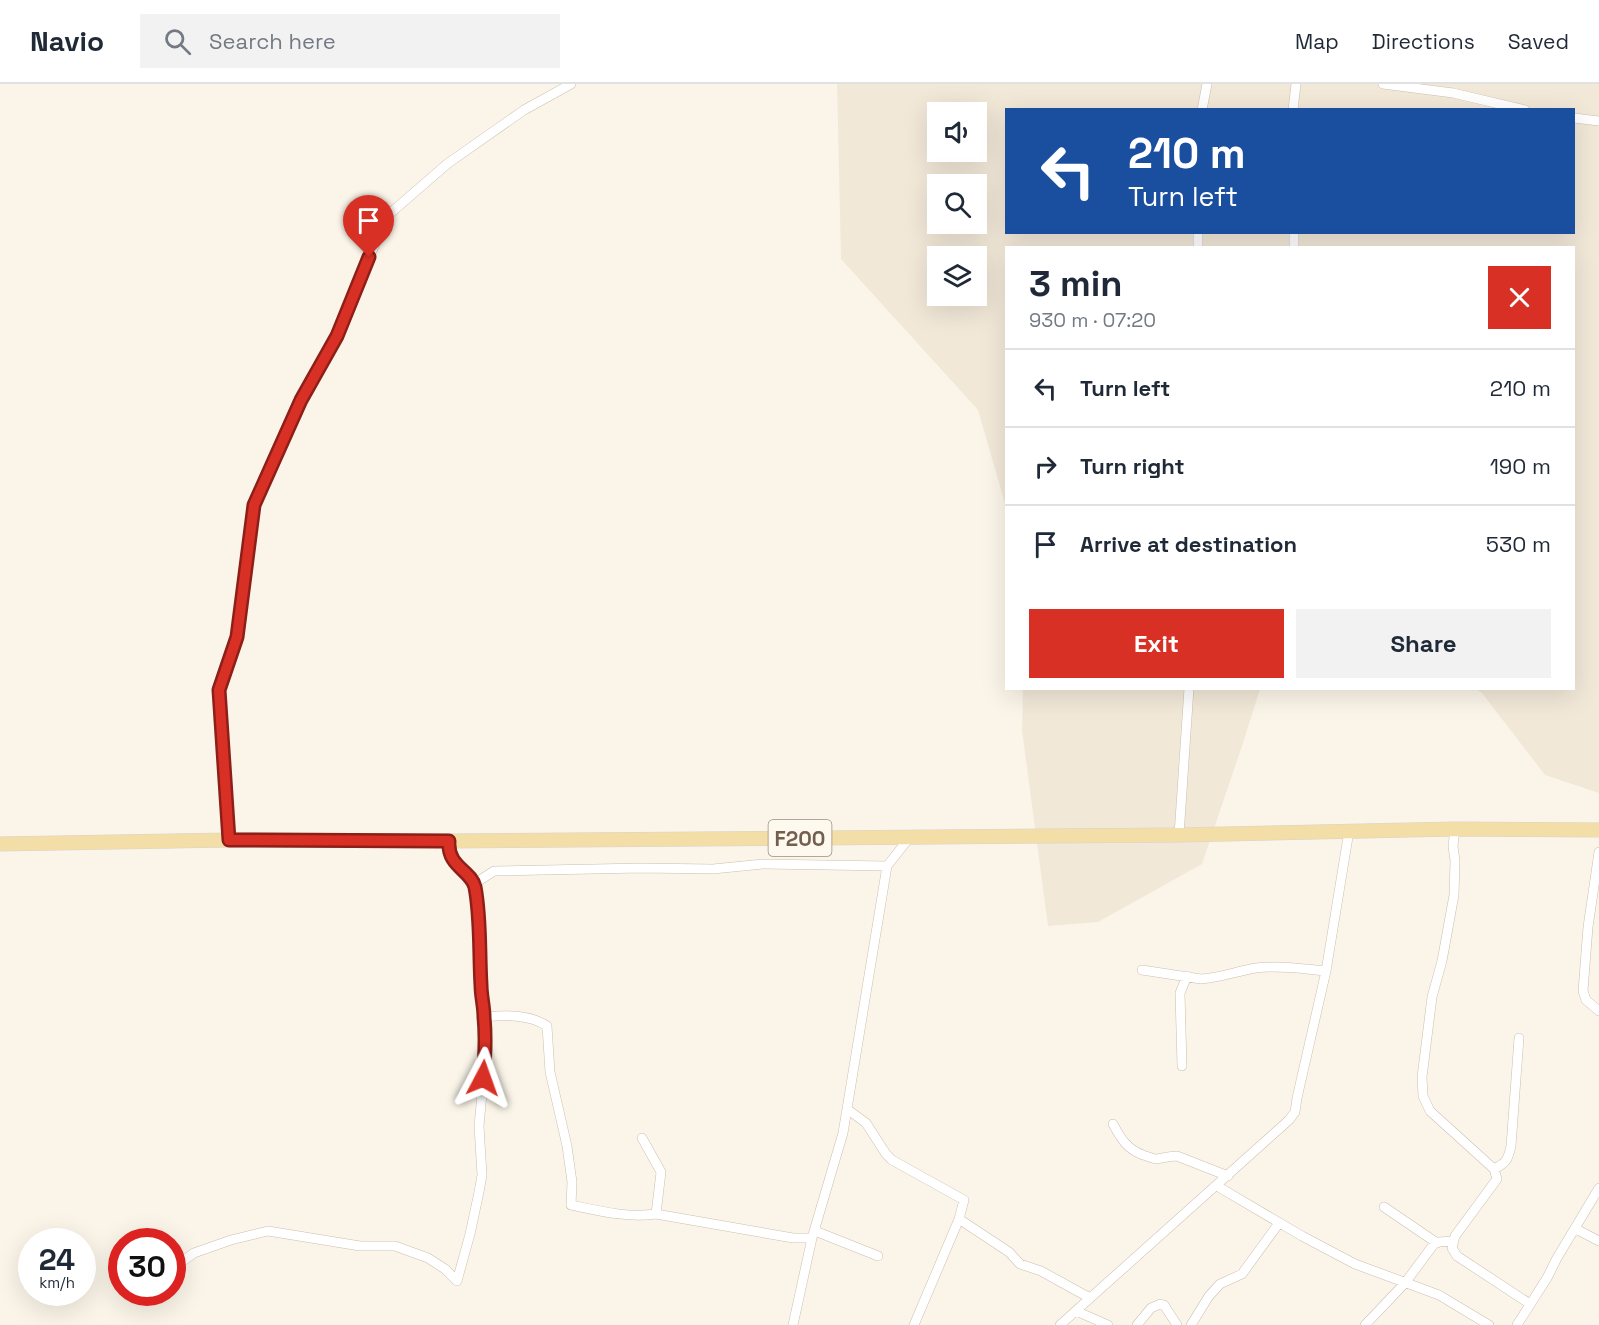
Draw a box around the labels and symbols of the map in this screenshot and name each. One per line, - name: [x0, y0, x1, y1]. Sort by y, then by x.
- pin: [343, 195, 394, 257]
- road number: F200: [768, 820, 832, 856]
- position arrow: [451, 1046, 515, 1110]
- speed limit sign: 30: [108, 1228, 186, 1306]

